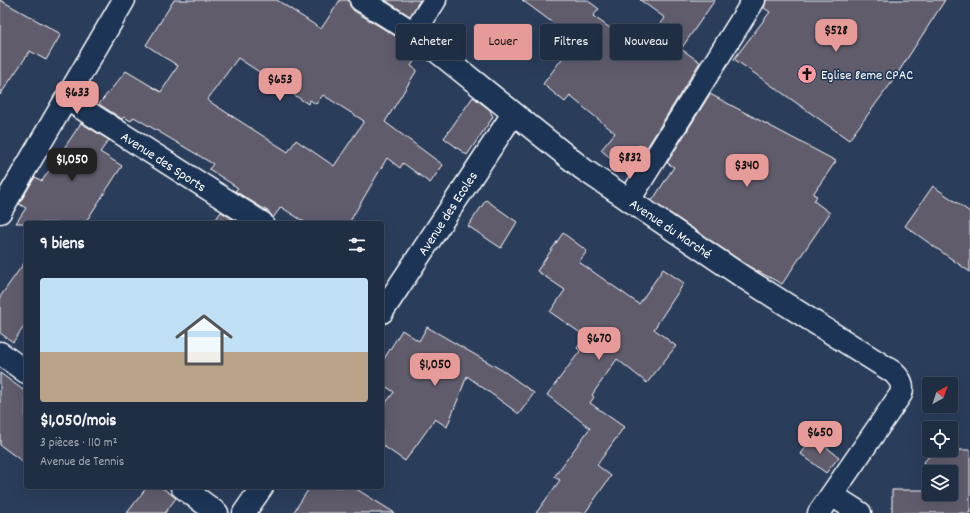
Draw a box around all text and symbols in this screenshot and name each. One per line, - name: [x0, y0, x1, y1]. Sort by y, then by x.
- pin: $528: [812, 19, 860, 53]
- text: $528: [824, 22, 848, 41]
- chip: Acheter: [396, 24, 466, 60]
- chip: Louer: [474, 24, 532, 60]
- chip: Filtres: [540, 24, 602, 60]
- chip: Nouveau: [610, 24, 682, 60]
- church icon: Eglise 8eme CPAC: [796, 63, 818, 85]
- place label: Eglise 8eme CPAC: [821, 66, 913, 86]
- pin: $653: [256, 68, 304, 102]
- text: $653: [268, 71, 292, 90]
- pin: $633: [53, 81, 101, 115]
- text: $633: [65, 84, 89, 103]
- street label: Avenue des Sports: [116, 127, 210, 198]
- pin: $832: [606, 146, 654, 180]
- pin: $1,050: [39, 148, 105, 182]
- text: $832: [618, 149, 642, 168]
- text: $1,050: [56, 151, 88, 170]
- pin: $340: [723, 154, 771, 188]
- text: $340: [735, 157, 759, 176]
- street label: Avenue des Ecoles: [414, 168, 484, 260]
- street label: Avenue du Marché: [625, 195, 715, 265]
- text: 9 biens: [40, 233, 85, 257]
- icon: filters: [346, 234, 368, 256]
- icon: home: [168, 304, 240, 376]
- pin: $670: [575, 327, 623, 361]
- text: $670: [586, 330, 612, 349]
- pin: $1,050: [402, 353, 468, 387]
- text: $1,050: [419, 356, 451, 375]
- north arrow: [922, 377, 958, 413]
- map controls: [922, 377, 958, 501]
- text: $1,050/mois: [40, 410, 116, 434]
- pin: $650: [796, 421, 844, 455]
- button: locate: [922, 421, 958, 457]
- text: $650: [807, 424, 833, 443]
- text: 3 pièces · 110 m²: [40, 434, 118, 453]
- text: Avenue de Tennis: [40, 453, 124, 472]
- button: layers: [922, 465, 958, 501]

